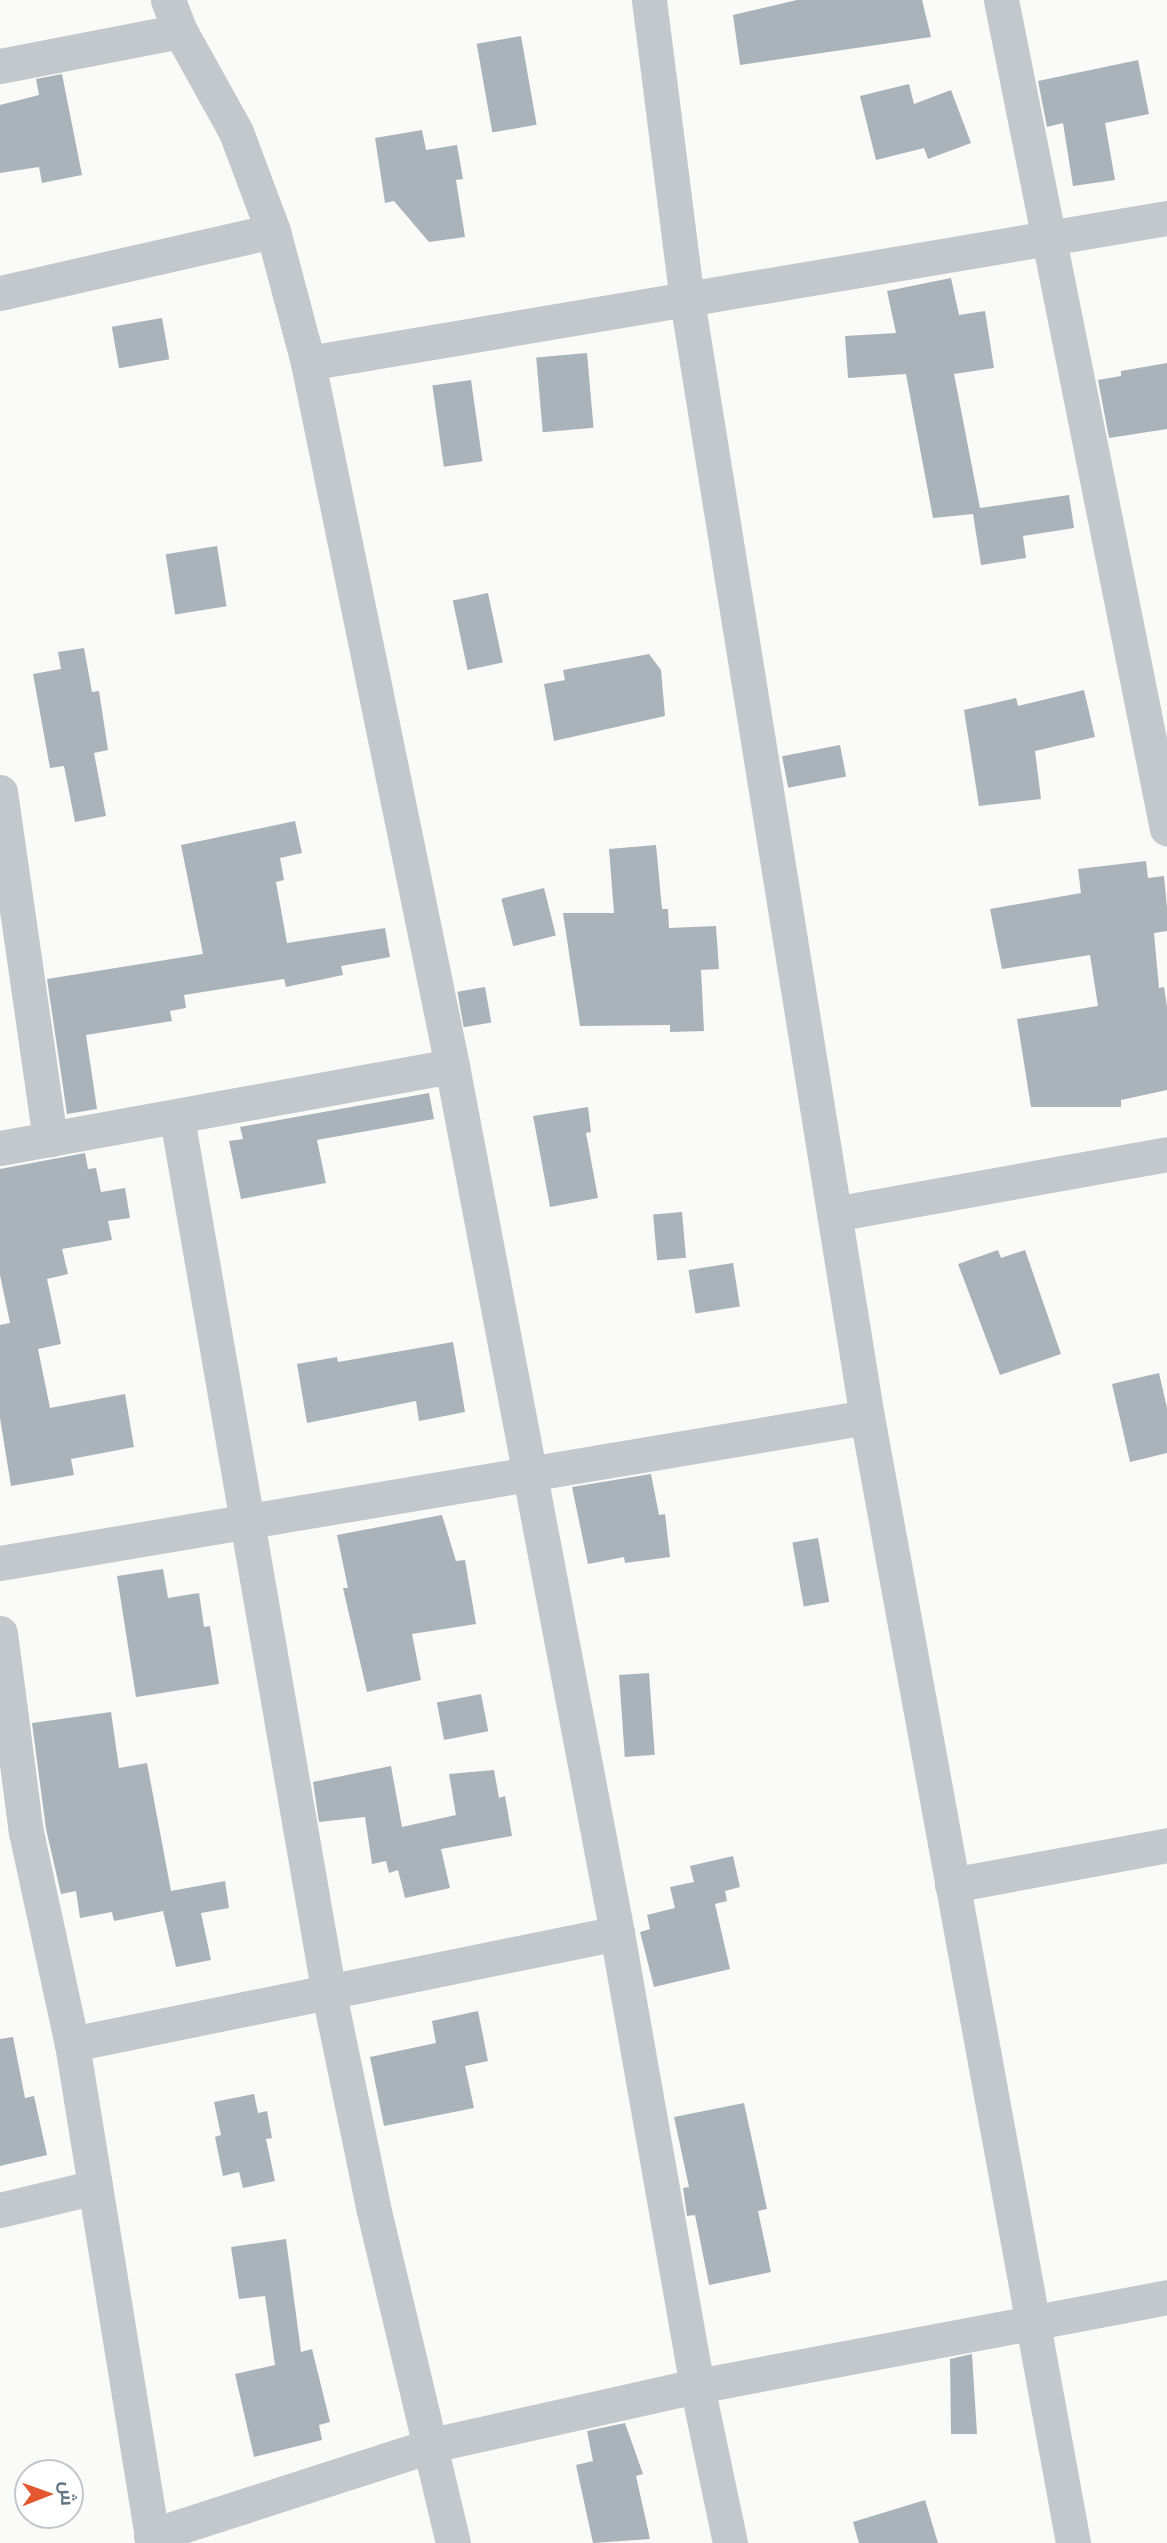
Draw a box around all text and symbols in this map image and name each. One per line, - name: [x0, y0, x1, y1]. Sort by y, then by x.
- north arrow: [14, 2459, 84, 2529]
- text: ش: [57, 2481, 79, 2506]

